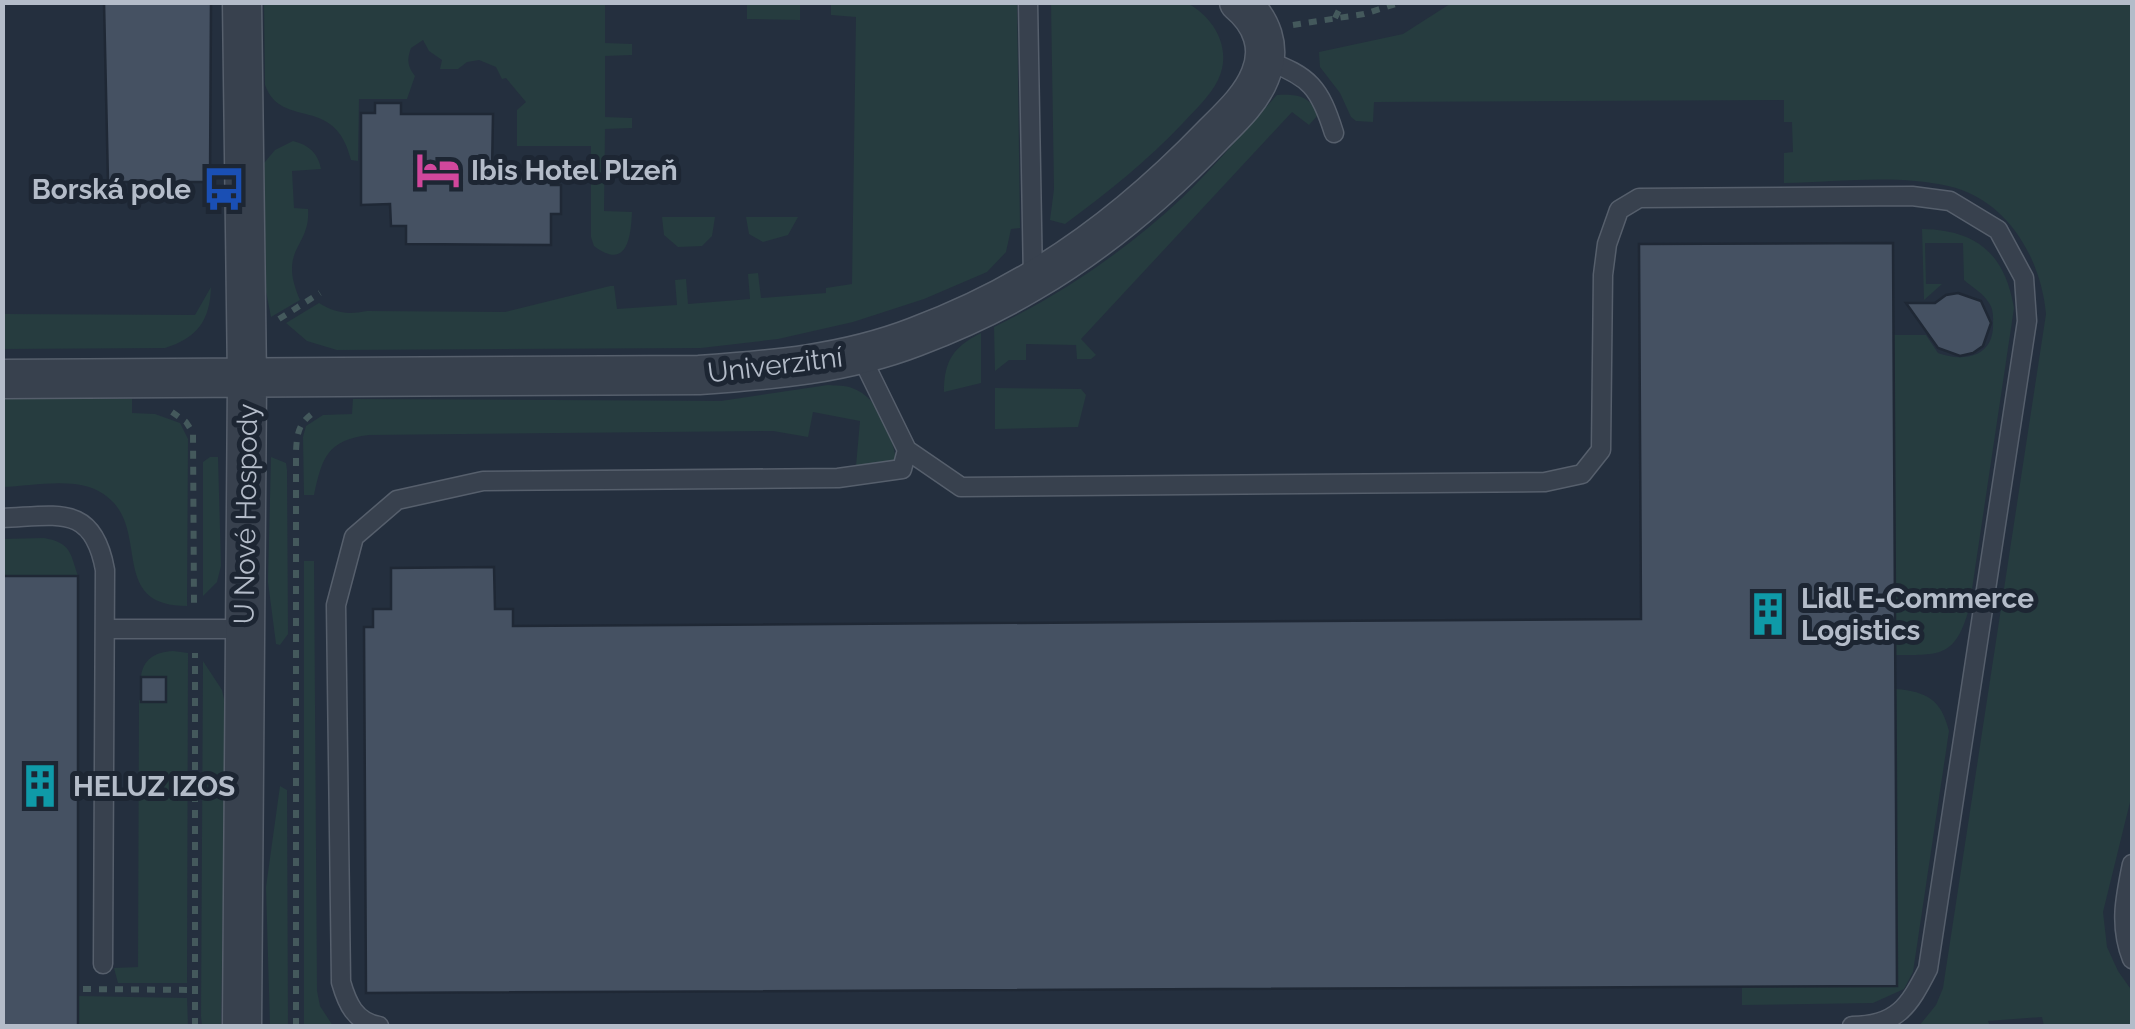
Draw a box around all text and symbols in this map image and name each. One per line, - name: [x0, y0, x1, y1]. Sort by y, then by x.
- hotel icon: Ibis Hotel Plzeň: [414, 146, 462, 194]
- place label: Ibis Hotel Plzeň: [471, 154, 678, 187]
- bus stop icon: Borská pole: [200, 165, 248, 213]
- place label: Borská pole: [32, 173, 191, 206]
- street label: Univerzitní: [706, 340, 845, 390]
- street label: U Nové Hospody: [228, 403, 264, 625]
- place label: Lidl E-Commerce Logistics: [1801, 582, 2034, 647]
- building icon: Lidl E-Commerce Logistics: [1744, 590, 1792, 638]
- building icon: HELUZ IZOS: [16, 762, 64, 810]
- place label: HELUZ IZOS: [73, 770, 235, 803]

